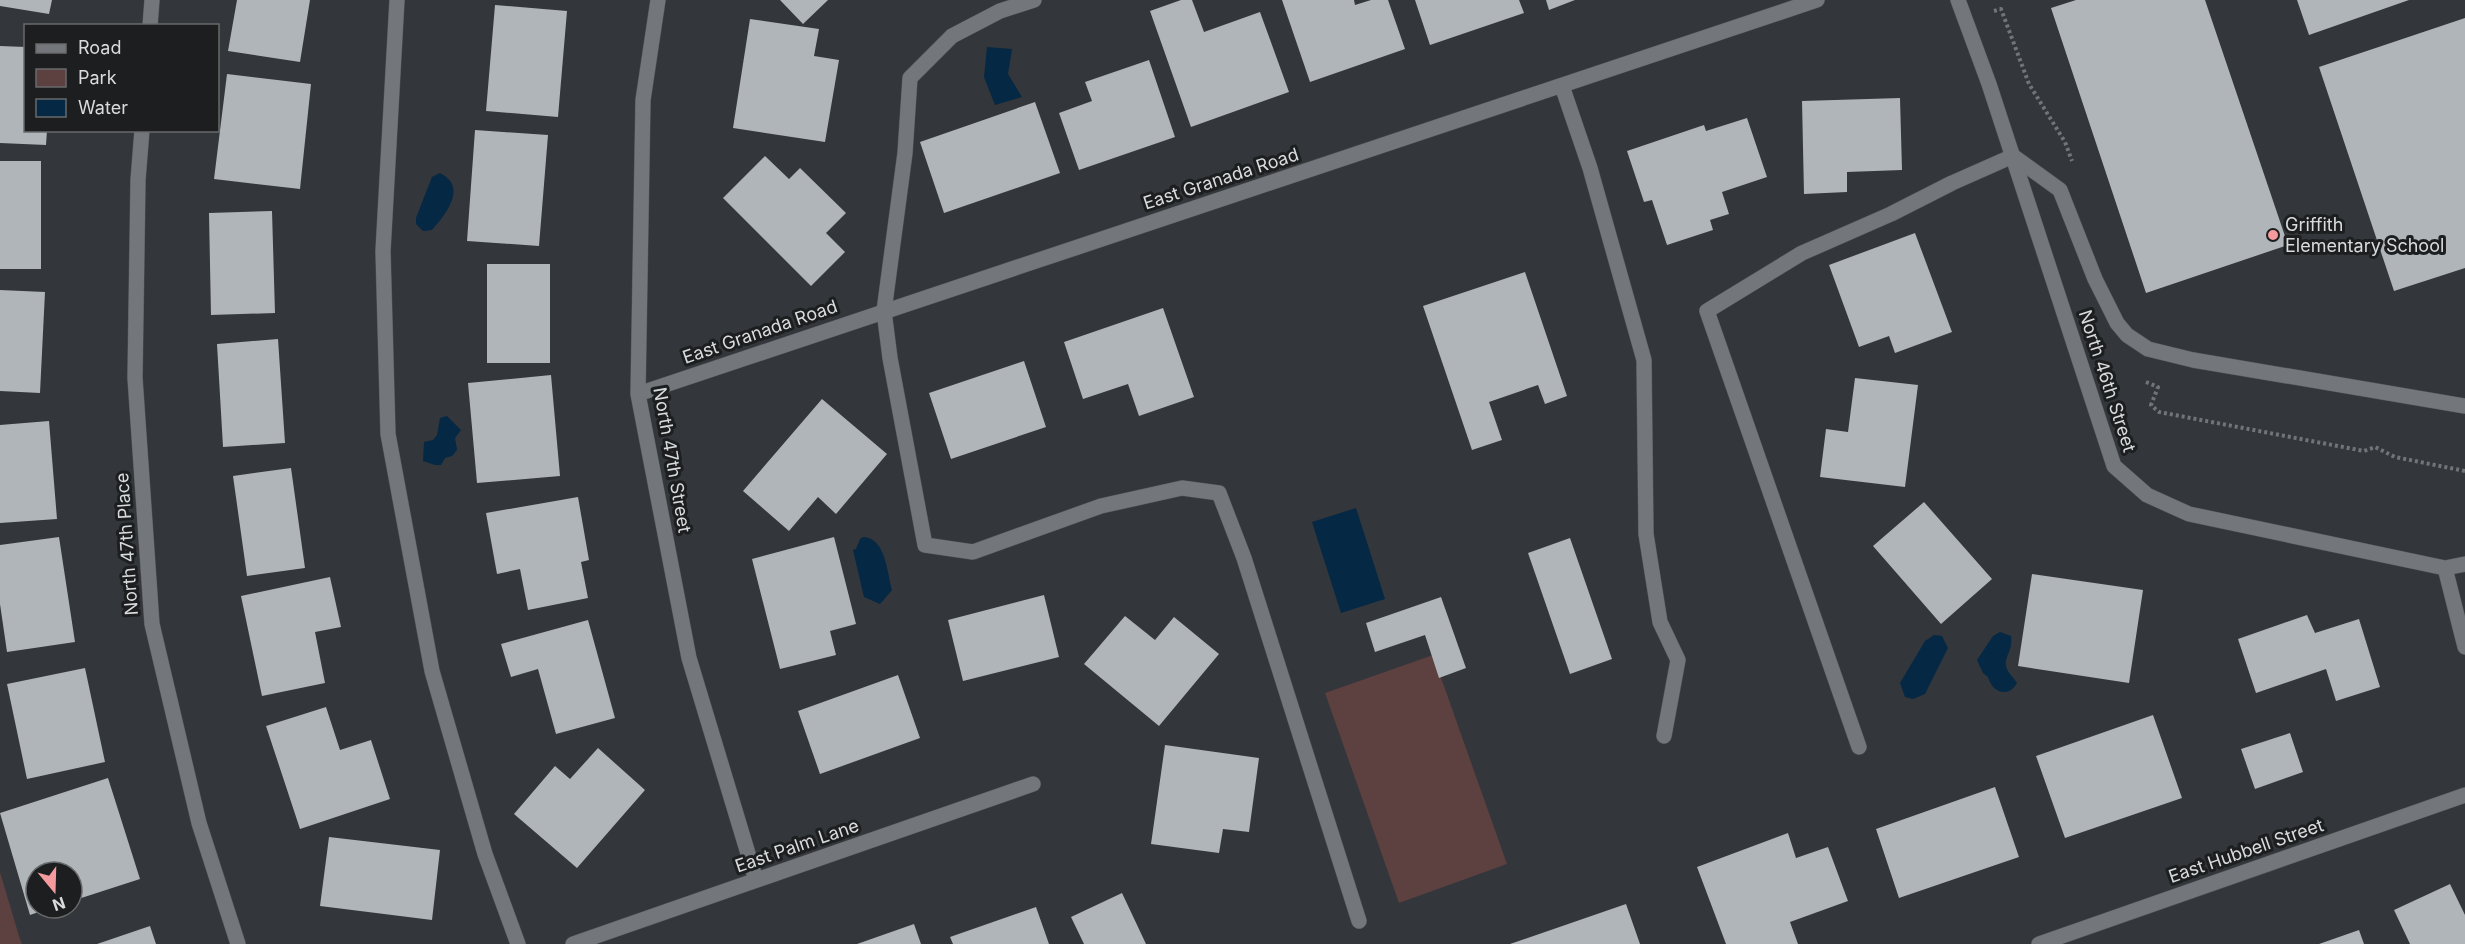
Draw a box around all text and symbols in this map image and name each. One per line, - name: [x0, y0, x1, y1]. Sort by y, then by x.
- legend: [24, 24, 219, 132]
- text: Road: [78, 37, 121, 58]
- text: Park: [78, 67, 117, 88]
- text: Water: [78, 97, 128, 118]
- street label: East Granada Road: [1141, 144, 1301, 214]
- place label: Griffith Elementary School: [2285, 214, 2444, 256]
- marker: Griffith Elementary School: [2266, 228, 2280, 242]
- street label: East Granada Road: [680, 295, 840, 368]
- street label: North 46th Street: [2075, 307, 2140, 455]
- street label: North 47th Street: [649, 386, 696, 534]
- street label: North 47th Place: [111, 472, 142, 616]
- street label: East Hubbell Street: [2166, 814, 2326, 887]
- street label: East Palm Lane: [732, 815, 862, 877]
- north arrow: [24, 860, 84, 920]
- text: N: [50, 893, 68, 916]

